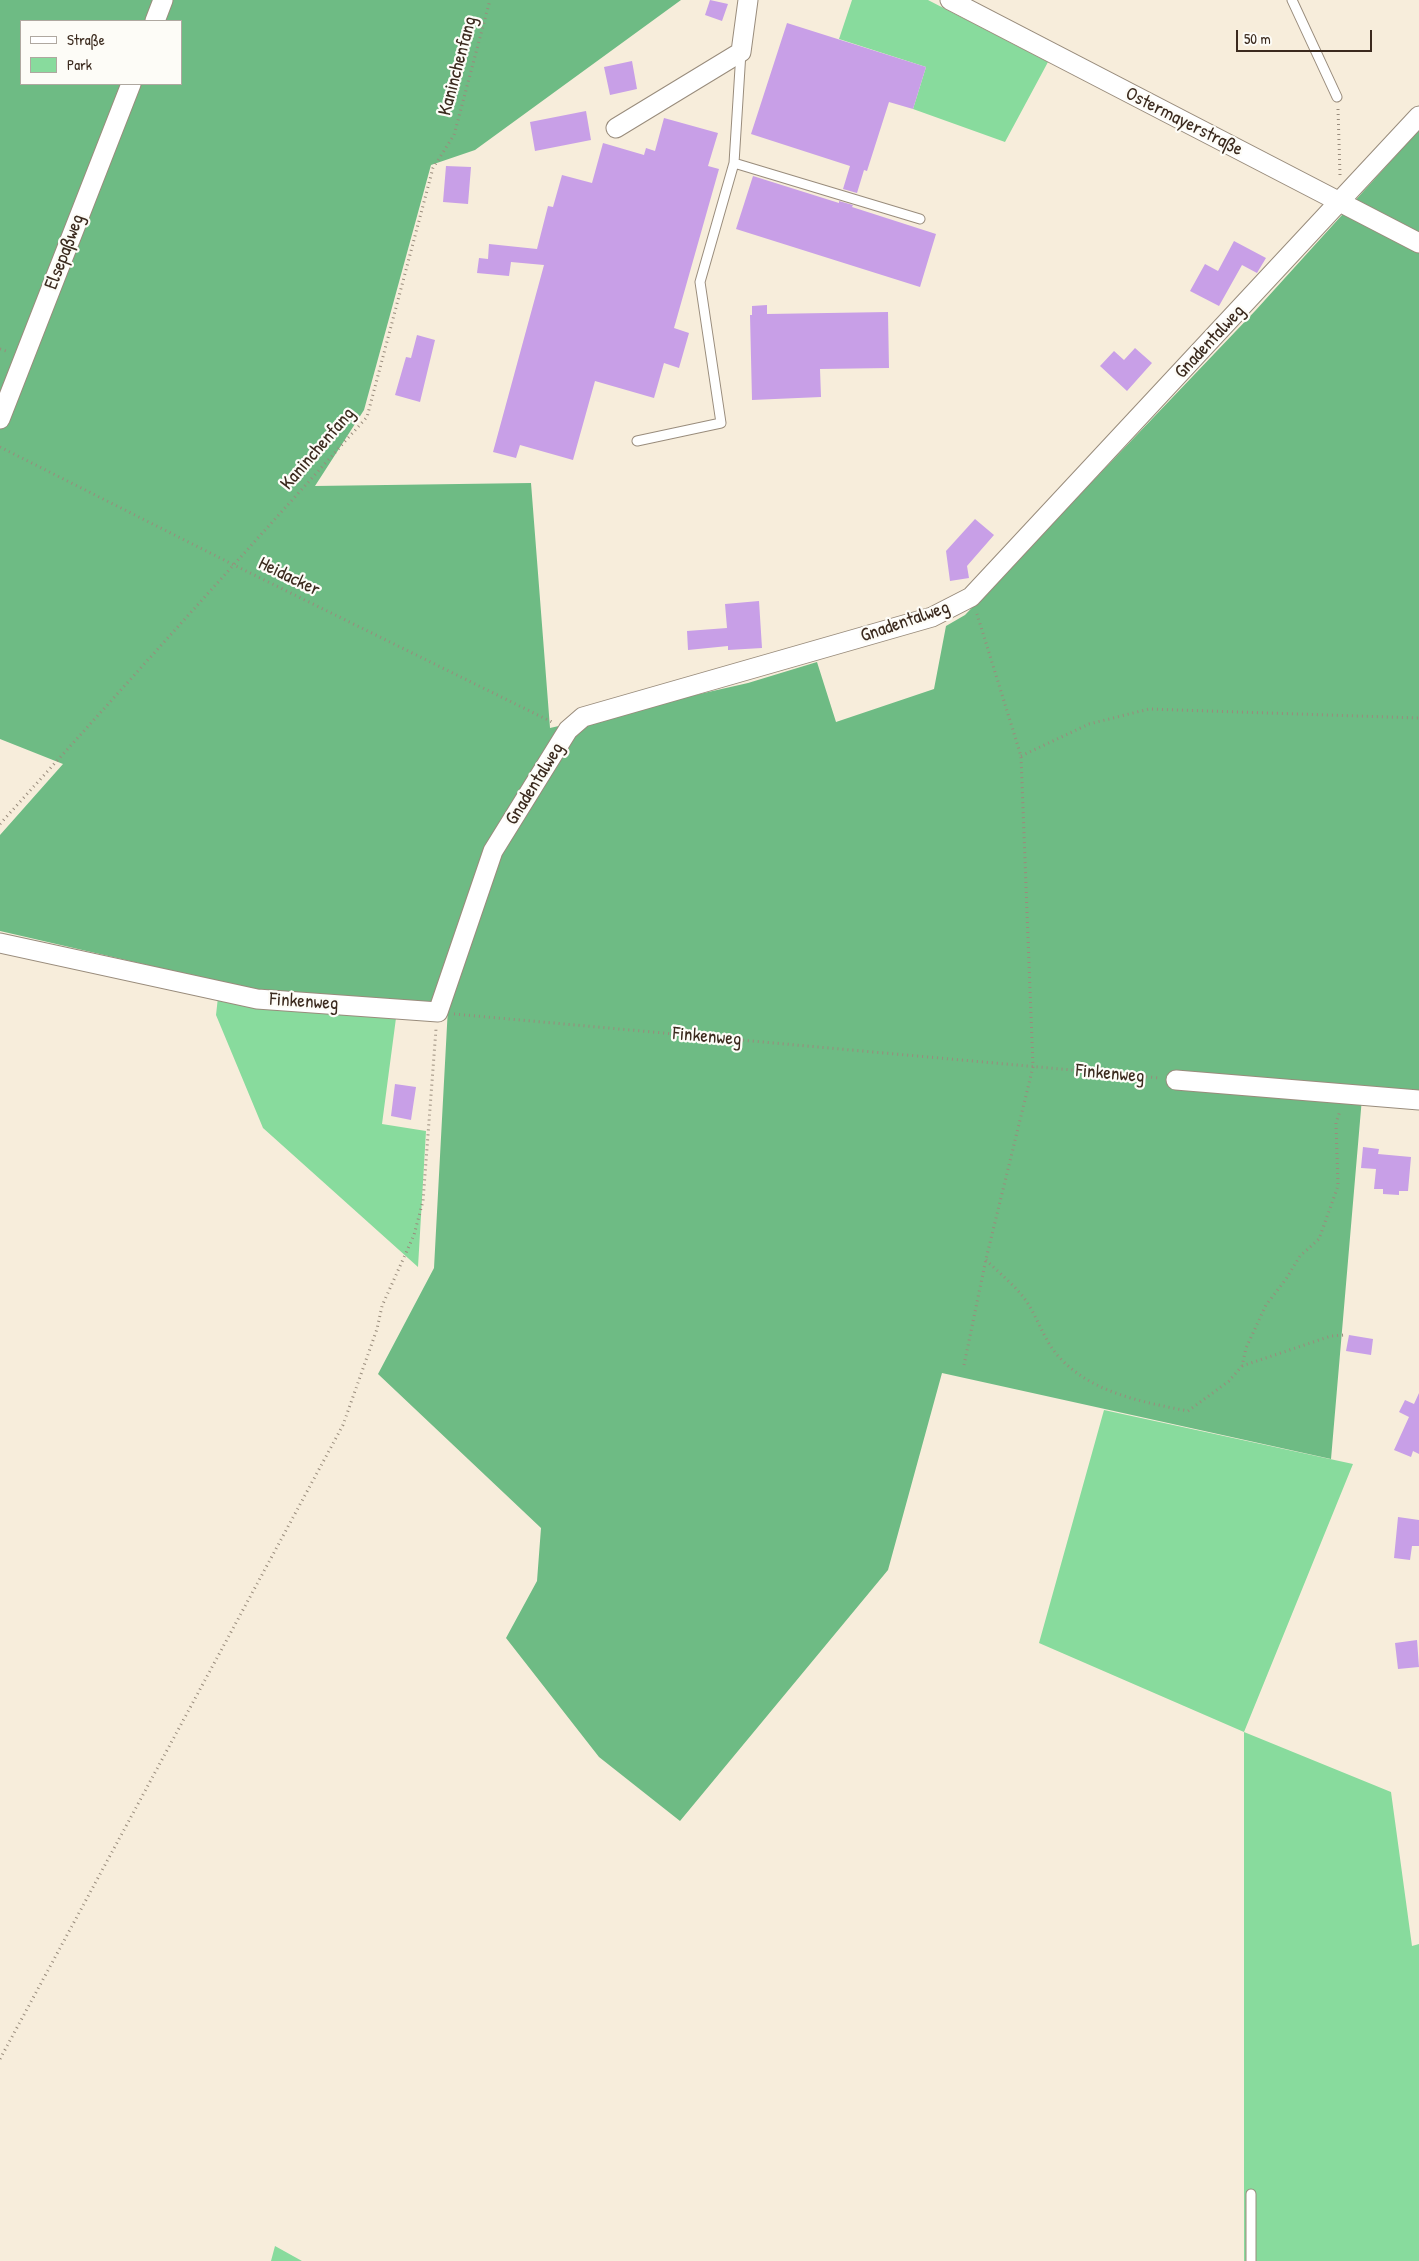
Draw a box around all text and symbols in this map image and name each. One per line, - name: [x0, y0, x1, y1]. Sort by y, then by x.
- street label: Kaninchenfang: [434, 14, 482, 118]
- legend: [20, 20, 182, 85]
- scale bar: [1239, 20, 1375, 52]
- text: 50 m: [1244, 28, 1271, 49]
- text: Straße: [67, 29, 105, 50]
- text: Park: [67, 54, 92, 75]
- street label: Ostermayerstraße: [1121, 83, 1247, 161]
- street label: Elsepaßweg: [40, 211, 90, 293]
- street label: Gnadentalweg: [1170, 300, 1250, 384]
- street label: Kaninchenfang: [276, 403, 360, 495]
- street label: Heidacker: [254, 552, 324, 602]
- street label: Gnadentalweg: [858, 596, 952, 648]
- street label: Gnadentalweg: [501, 739, 569, 829]
- street label: Finkenweg: [269, 988, 339, 1016]
- street label: Finkenweg: [672, 1023, 742, 1051]
- street label: Finkenweg: [1075, 1060, 1145, 1088]

